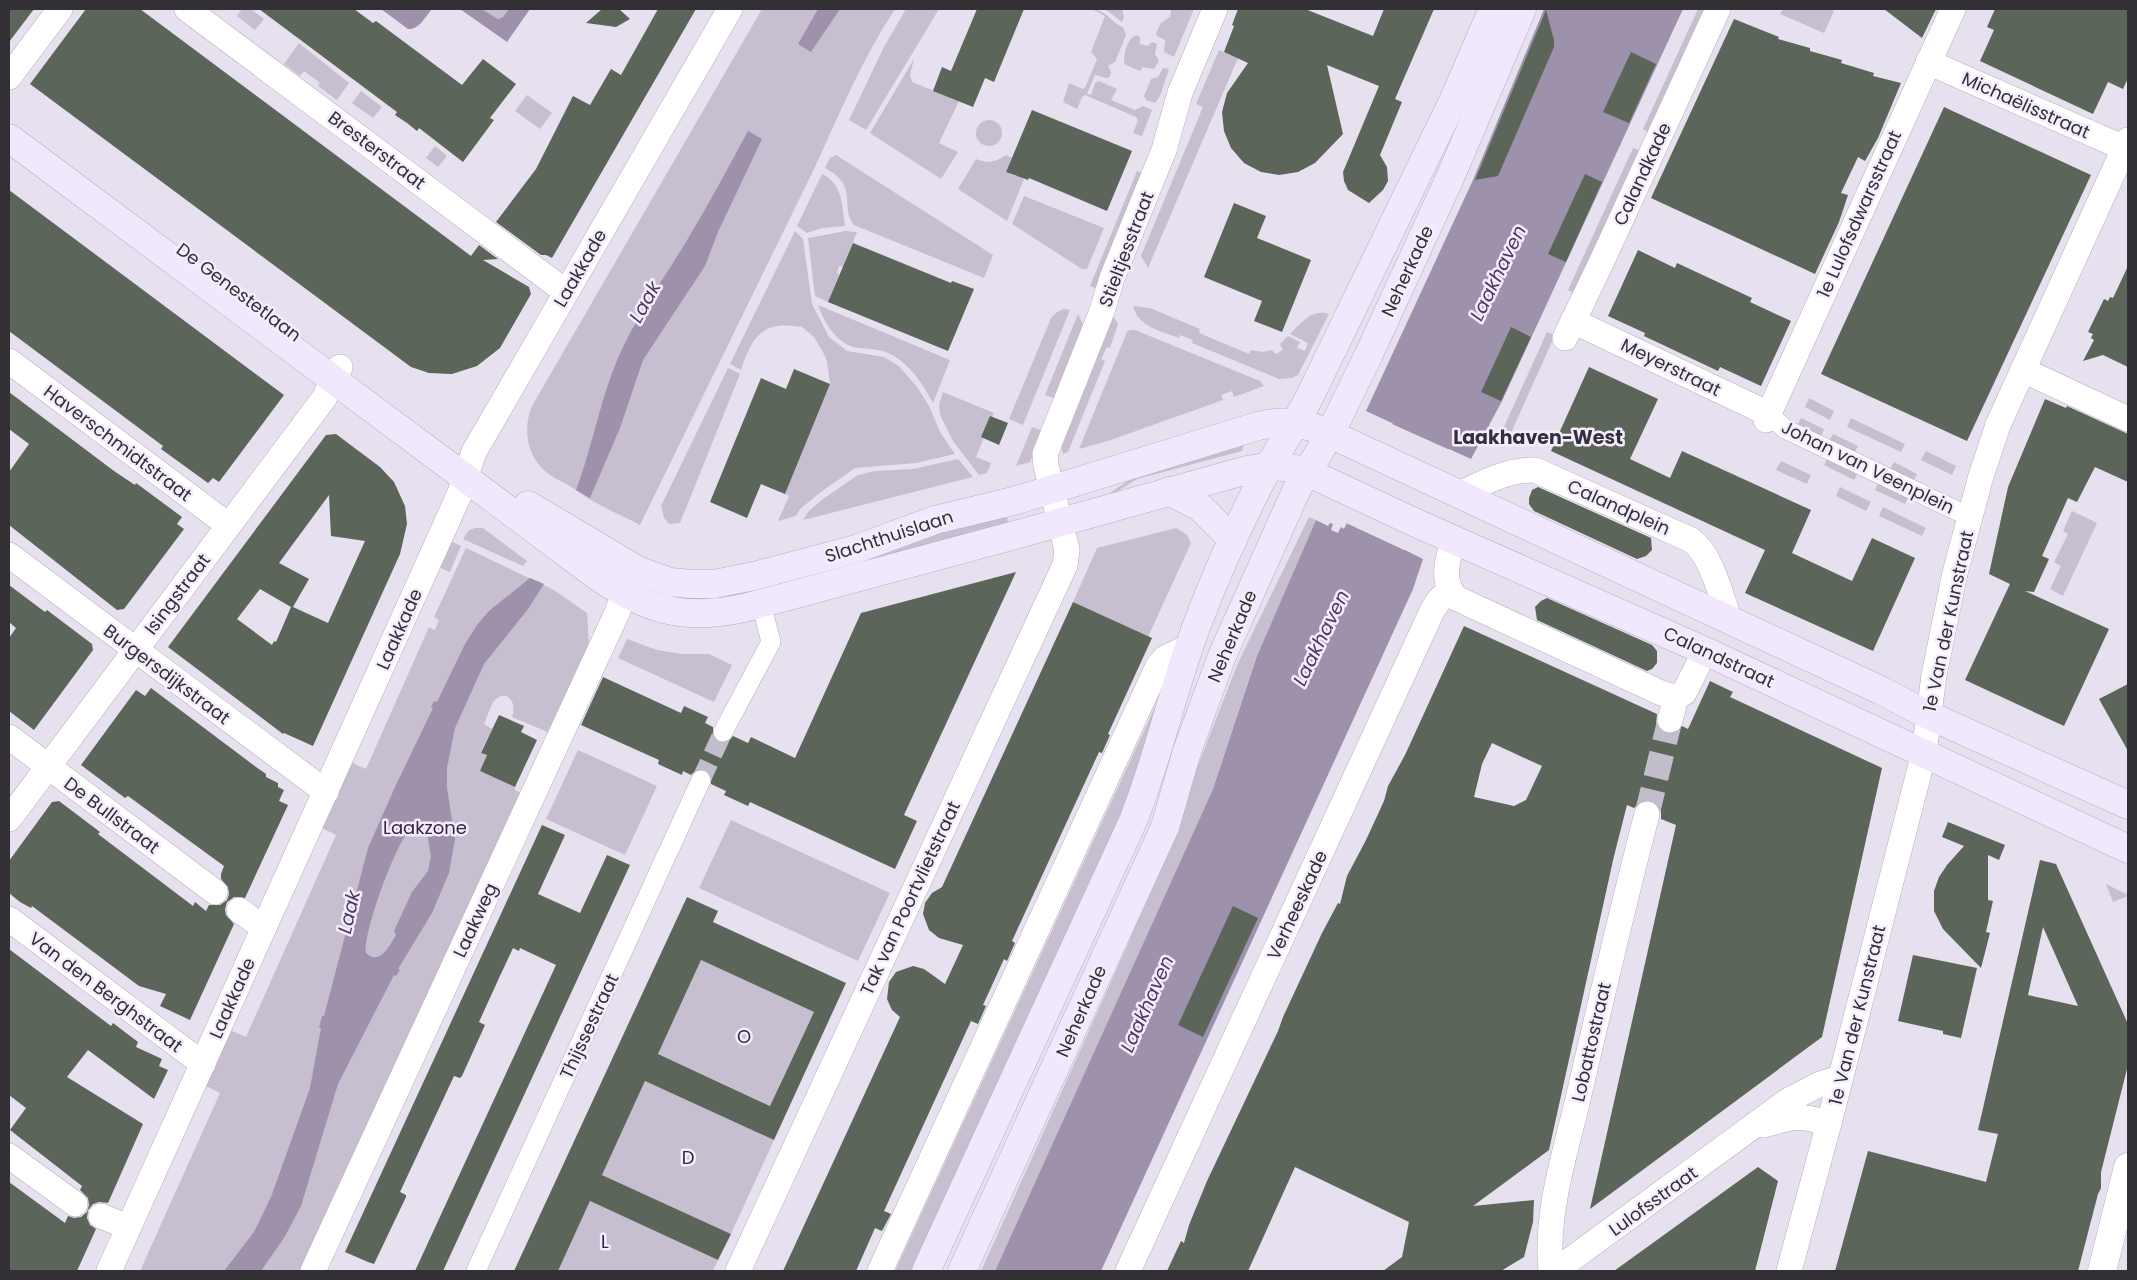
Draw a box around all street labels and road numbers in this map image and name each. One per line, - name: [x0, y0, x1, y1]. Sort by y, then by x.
- street label: Michaëlisstraat: [1958, 66, 2094, 144]
- street label: Bresterstraat: [323, 105, 431, 195]
- street label: Calandkade: [1607, 118, 1677, 230]
- street label: 1e Lulofsdwarsstraat: [1811, 126, 1907, 302]
- street label: Stieltjesstraat: [1092, 187, 1160, 311]
- street label: Neherkade: [1375, 221, 1439, 321]
- street label: Laakkade: [548, 224, 612, 312]
- street label: De Genestetlaan: [171, 237, 307, 347]
- street label: Meyerstraat: [1617, 332, 1725, 402]
- street label: Haverschmidtstraat: [39, 379, 197, 507]
- street label: Johan van Veenplein: [1777, 414, 1959, 520]
- street label: Calandplein: [1564, 473, 1674, 541]
- street label: Slachthuislaan: [822, 504, 956, 568]
- street label: 1e Van der Kunstraat: [1917, 528, 1979, 714]
- street label: Isingstraat: [138, 548, 216, 640]
- street label: Laakkade: [370, 585, 428, 673]
- street label: Neherkade: [1201, 586, 1263, 686]
- street label: Burgersdijkstraat: [99, 618, 235, 730]
- street label: Calandstraat: [1659, 620, 1779, 694]
- street label: De Bullstraat: [59, 771, 165, 859]
- street label: Tak van Poortvlietstraat: [854, 797, 966, 999]
- street label: Verheeskade: [1261, 846, 1333, 964]
- street label: Laakweg: [447, 879, 503, 961]
- street label: 1e Van der Kunstraat: [1823, 922, 1891, 1108]
- street label: Van den Berghstraat: [24, 926, 188, 1058]
- street label: Laakkade: [203, 954, 261, 1042]
- street label: Neherkade: [1050, 961, 1112, 1061]
- street label: Thijssestraat: [554, 969, 624, 1083]
- street label: Lobattostraat: [1565, 980, 1617, 1104]
- street label: Lulofsstraat: [1604, 1160, 1702, 1242]

